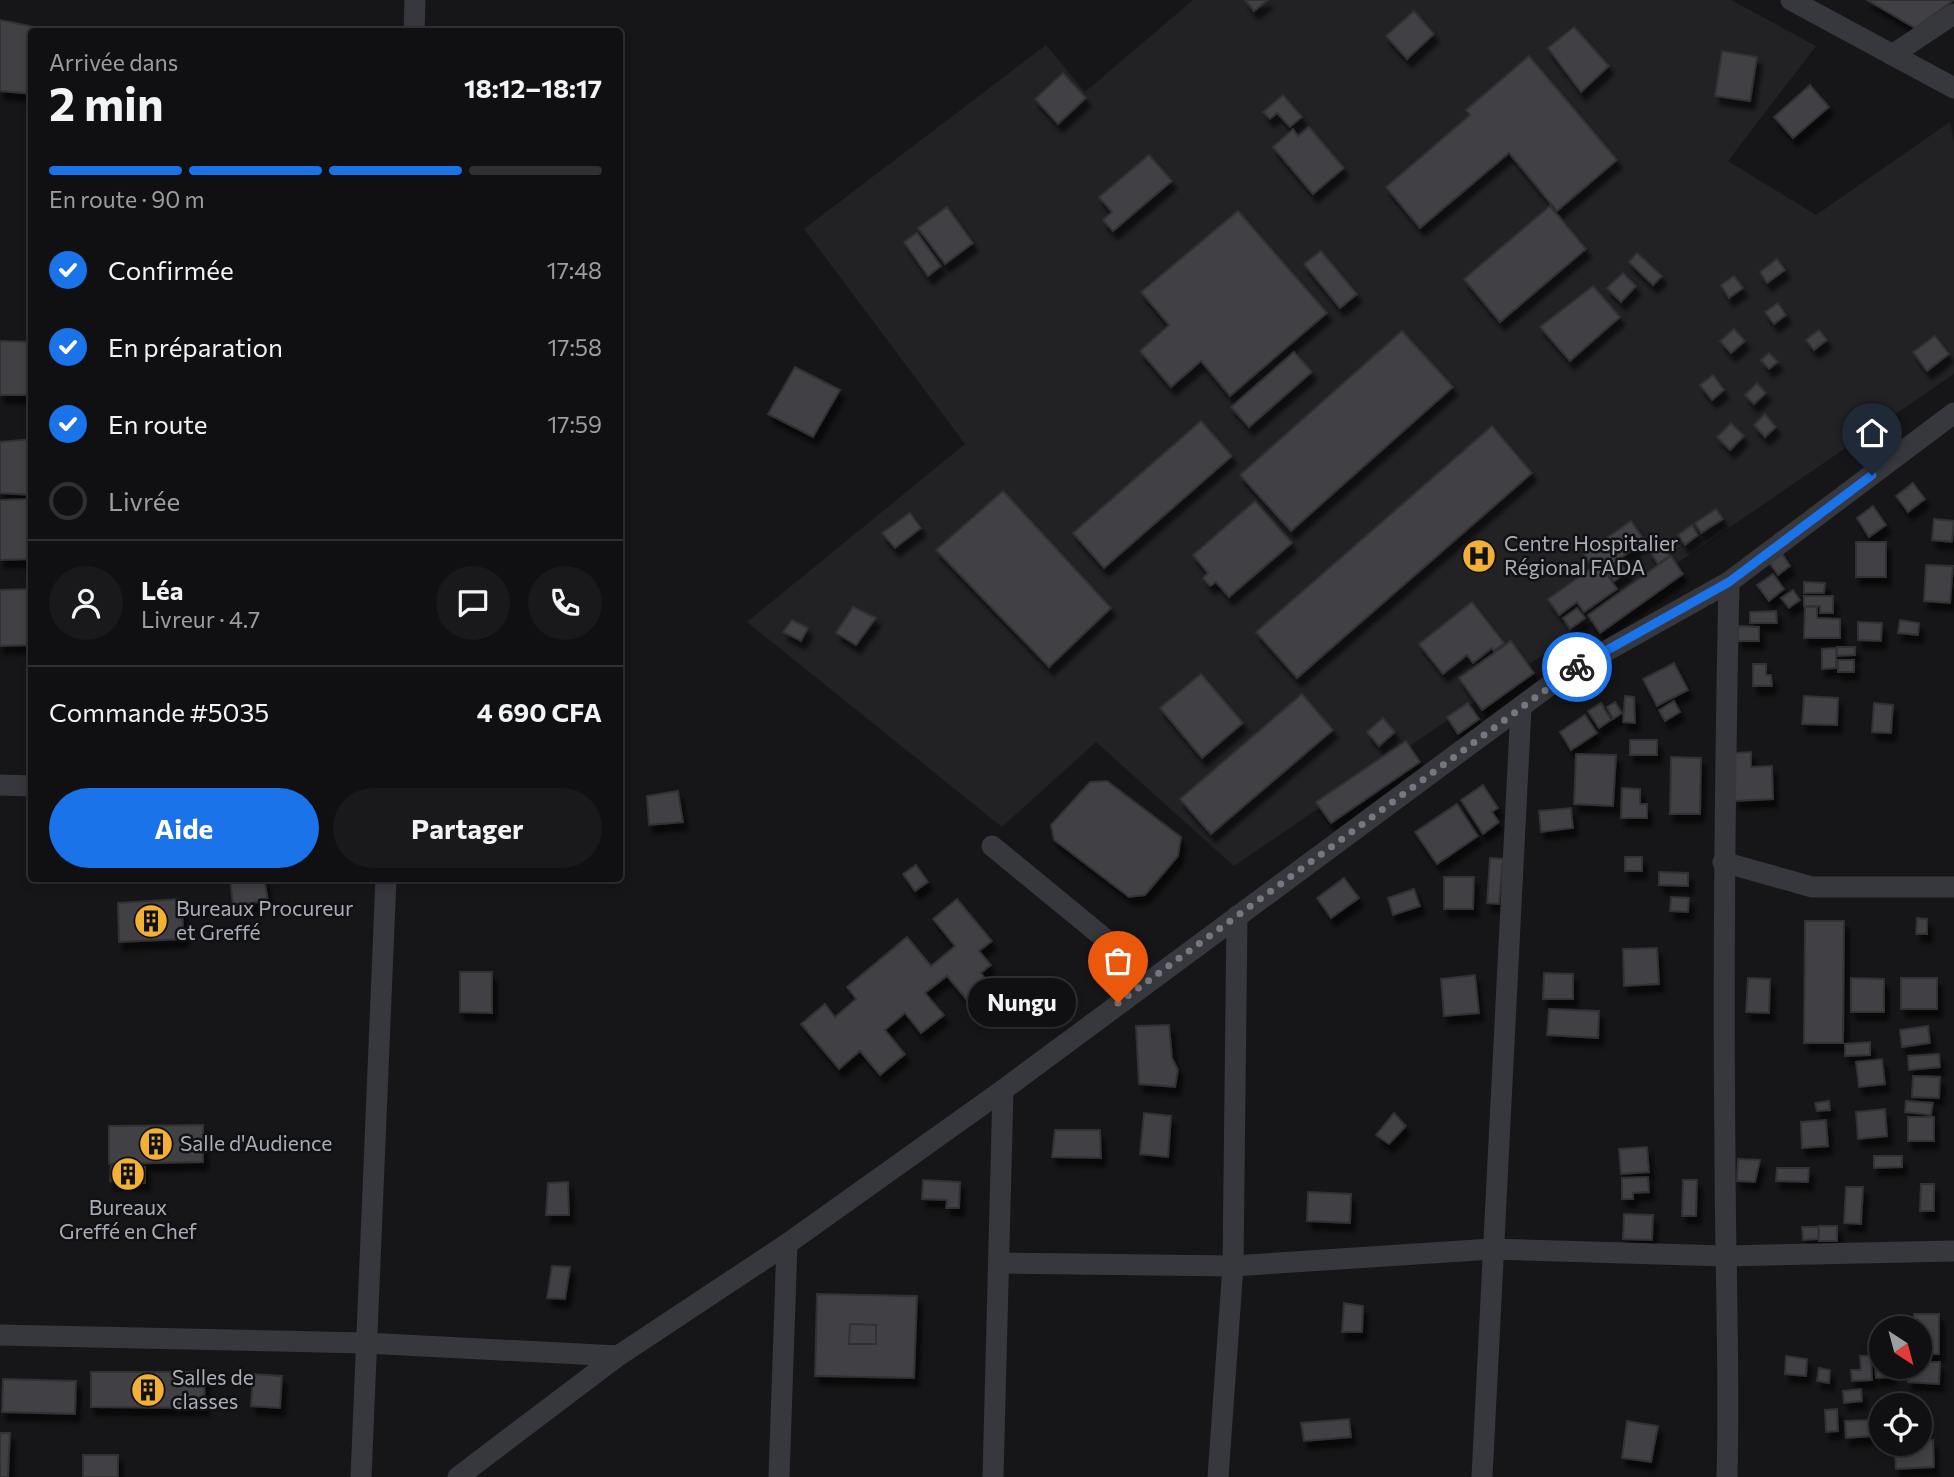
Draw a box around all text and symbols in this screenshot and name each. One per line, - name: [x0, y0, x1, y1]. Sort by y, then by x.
- text: Arrivée dans: [49, 48, 178, 76]
- text: 18:12–18:17: [464, 72, 602, 103]
- text: 2 min: [49, 74, 164, 130]
- text: En route · 90 m: [49, 185, 205, 213]
- icon: check: [49, 251, 87, 289]
- text: Confirmée: [108, 254, 234, 285]
- text: 17:48: [547, 256, 602, 284]
- icon: check: [49, 328, 87, 366]
- text: En préparation: [108, 331, 283, 362]
- text: 17:58: [547, 333, 602, 361]
- pin: [1842, 403, 1902, 475]
- icon: check: [49, 405, 87, 443]
- text: En route: [108, 408, 208, 439]
- text: 17:59: [547, 410, 602, 438]
- icon: home: [1853, 414, 1891, 452]
- text: Livrée: [108, 485, 180, 516]
- place label: Centre Hospitalier Régional FADA: [1504, 530, 1678, 579]
- hospital icon: Centre Hospitalier Régional FADA: [1460, 537, 1498, 575]
- button: person: [49, 566, 123, 640]
- button: chat: [436, 566, 510, 640]
- button: phone: [528, 566, 602, 640]
- text: Léa: [141, 574, 184, 605]
- text: Livreur · 4.7: [141, 605, 260, 633]
- courier: [1542, 632, 1612, 702]
- icon: bike: [1558, 648, 1596, 686]
- text: Commande #5035: [49, 696, 269, 727]
- text: 4 690 CFA: [477, 696, 602, 727]
- button: Aide: [49, 788, 319, 868]
- button: Partager: [333, 788, 602, 868]
- place label: Bureaux Procureur et Greffé: [176, 895, 353, 944]
- building icon: Bureaux Procureur et Greffé: [132, 902, 170, 940]
- pin: [1088, 931, 1148, 1003]
- icon: bag: [1099, 942, 1137, 980]
- callout: Nungu: [968, 978, 1076, 1028]
- text: Nungu: [987, 988, 1057, 1016]
- building icon: Salle d'Audience: [137, 1125, 175, 1163]
- place label: Salle d'Audience: [180, 1130, 332, 1155]
- building icon: Bureaux Greffé en Chef: [109, 1155, 147, 1193]
- place label: Bureaux Greffé en Chef: [59, 1194, 198, 1243]
- north arrow: [1869, 1316, 1932, 1379]
- map controls: [1869, 1316, 1932, 1456]
- place label: Salles de classes: [172, 1364, 254, 1413]
- building icon: Salles de classes: [129, 1371, 167, 1409]
- button: locate: [1869, 1393, 1932, 1456]

